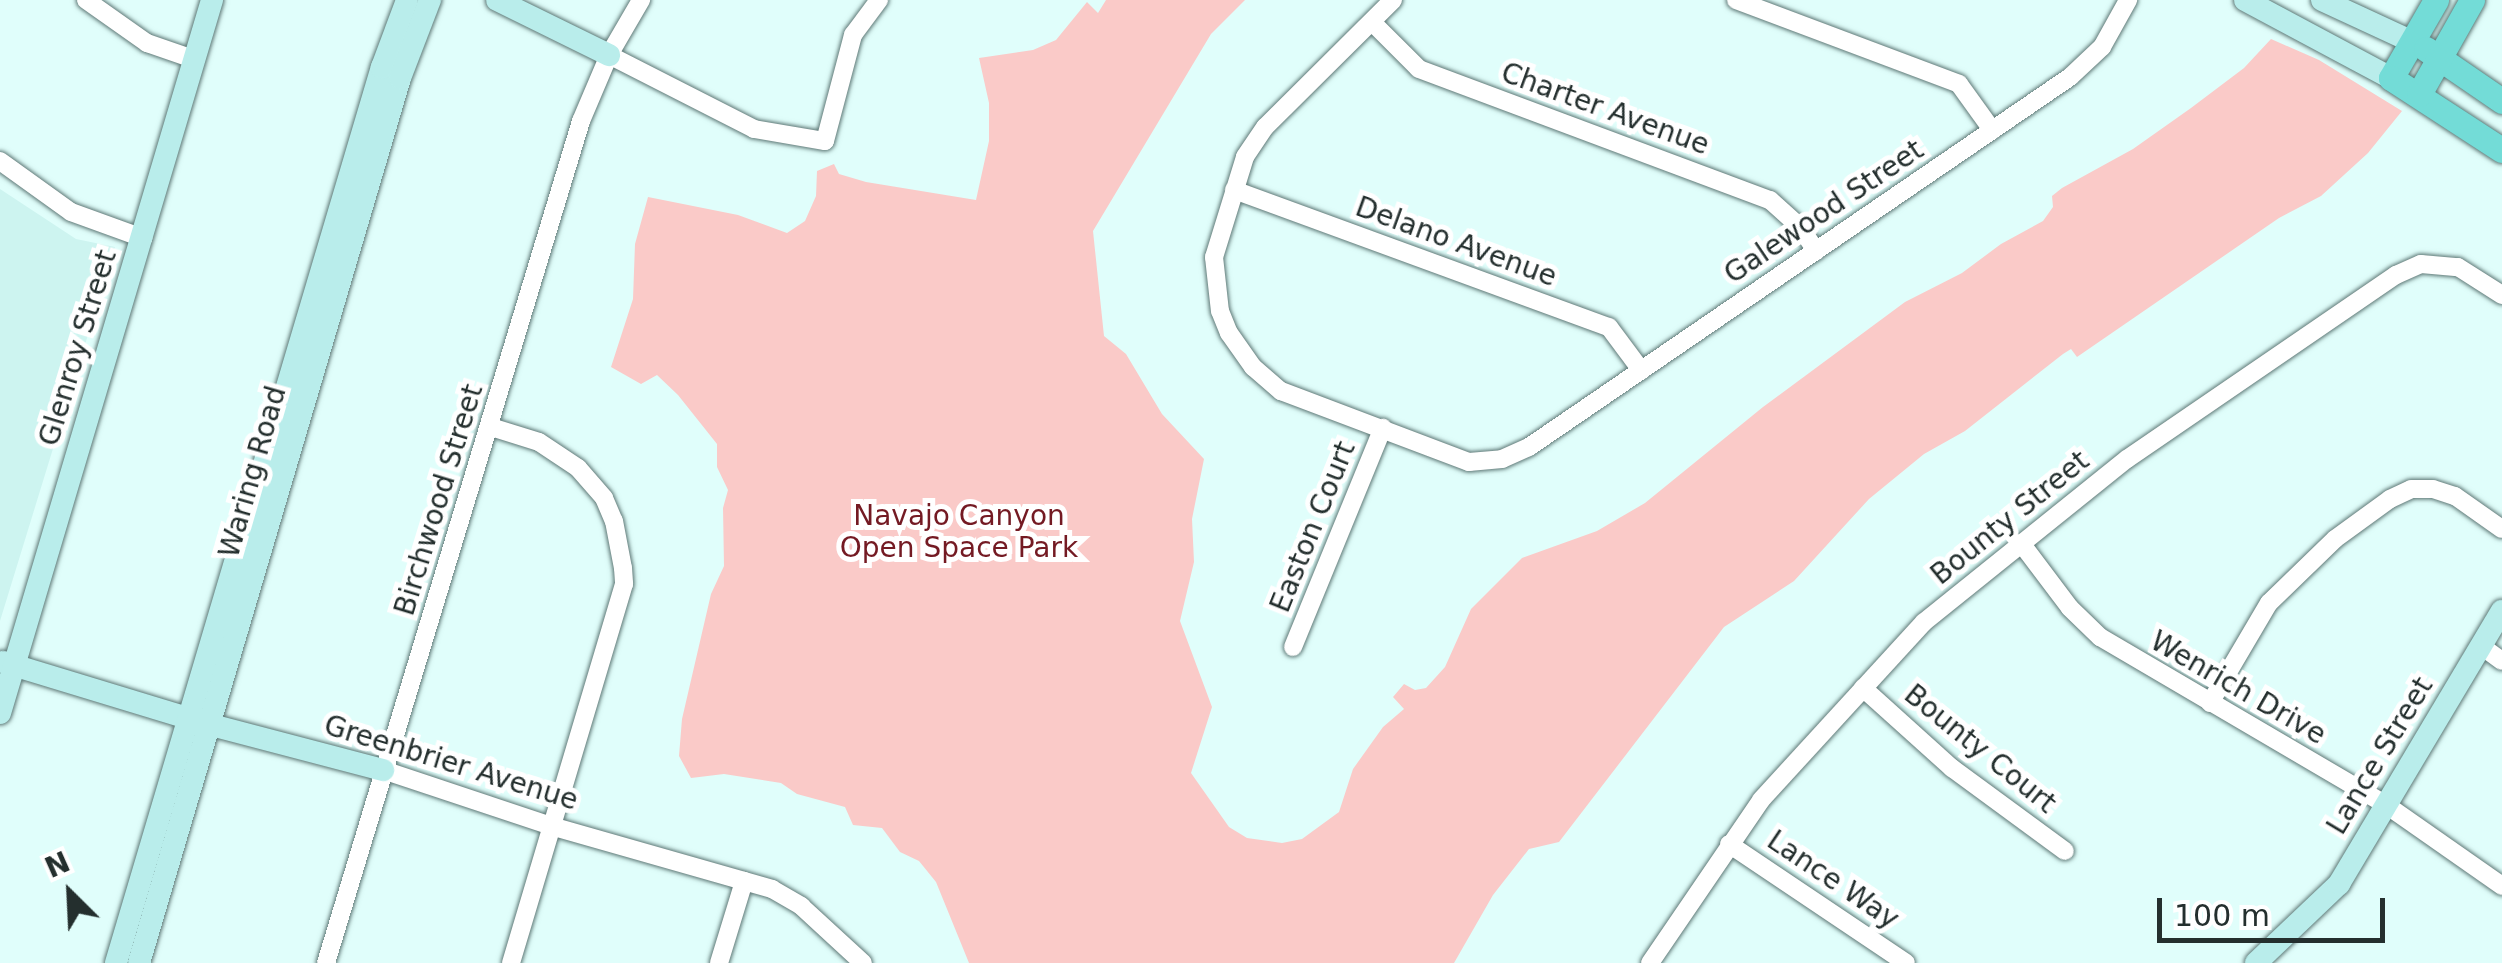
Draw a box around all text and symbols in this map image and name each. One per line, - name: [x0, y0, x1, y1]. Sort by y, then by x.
- street label: Charter Avenue: [1497, 56, 1713, 162]
- street label: Galewood Street: [1718, 133, 1930, 291]
- street label: Delano Avenue: [1351, 190, 1561, 294]
- street label: Glenroy Street: [32, 246, 124, 450]
- street label: Birchwood Street: [388, 380, 490, 620]
- street label: Waring Road: [212, 382, 294, 562]
- street label: Easton Court: [1264, 437, 1362, 617]
- street label: Bounty Street: [1924, 444, 2096, 592]
- park label: Navajo Canyon Open Space Park: [840, 499, 1078, 565]
- street label: Wenrich Drive: [2144, 624, 2332, 752]
- street label: Lance Street: [2320, 671, 2440, 841]
- street label: Bounty Court: [1897, 678, 2063, 820]
- street label: Greenbrier Avenue: [320, 708, 582, 818]
- street label: Lance Way: [1761, 824, 1905, 936]
- north arrow: [20, 843, 120, 943]
- text: N: [40, 845, 75, 885]
- scale bar: [2162, 878, 2390, 940]
- text: 100 m: [2174, 898, 2270, 933]

